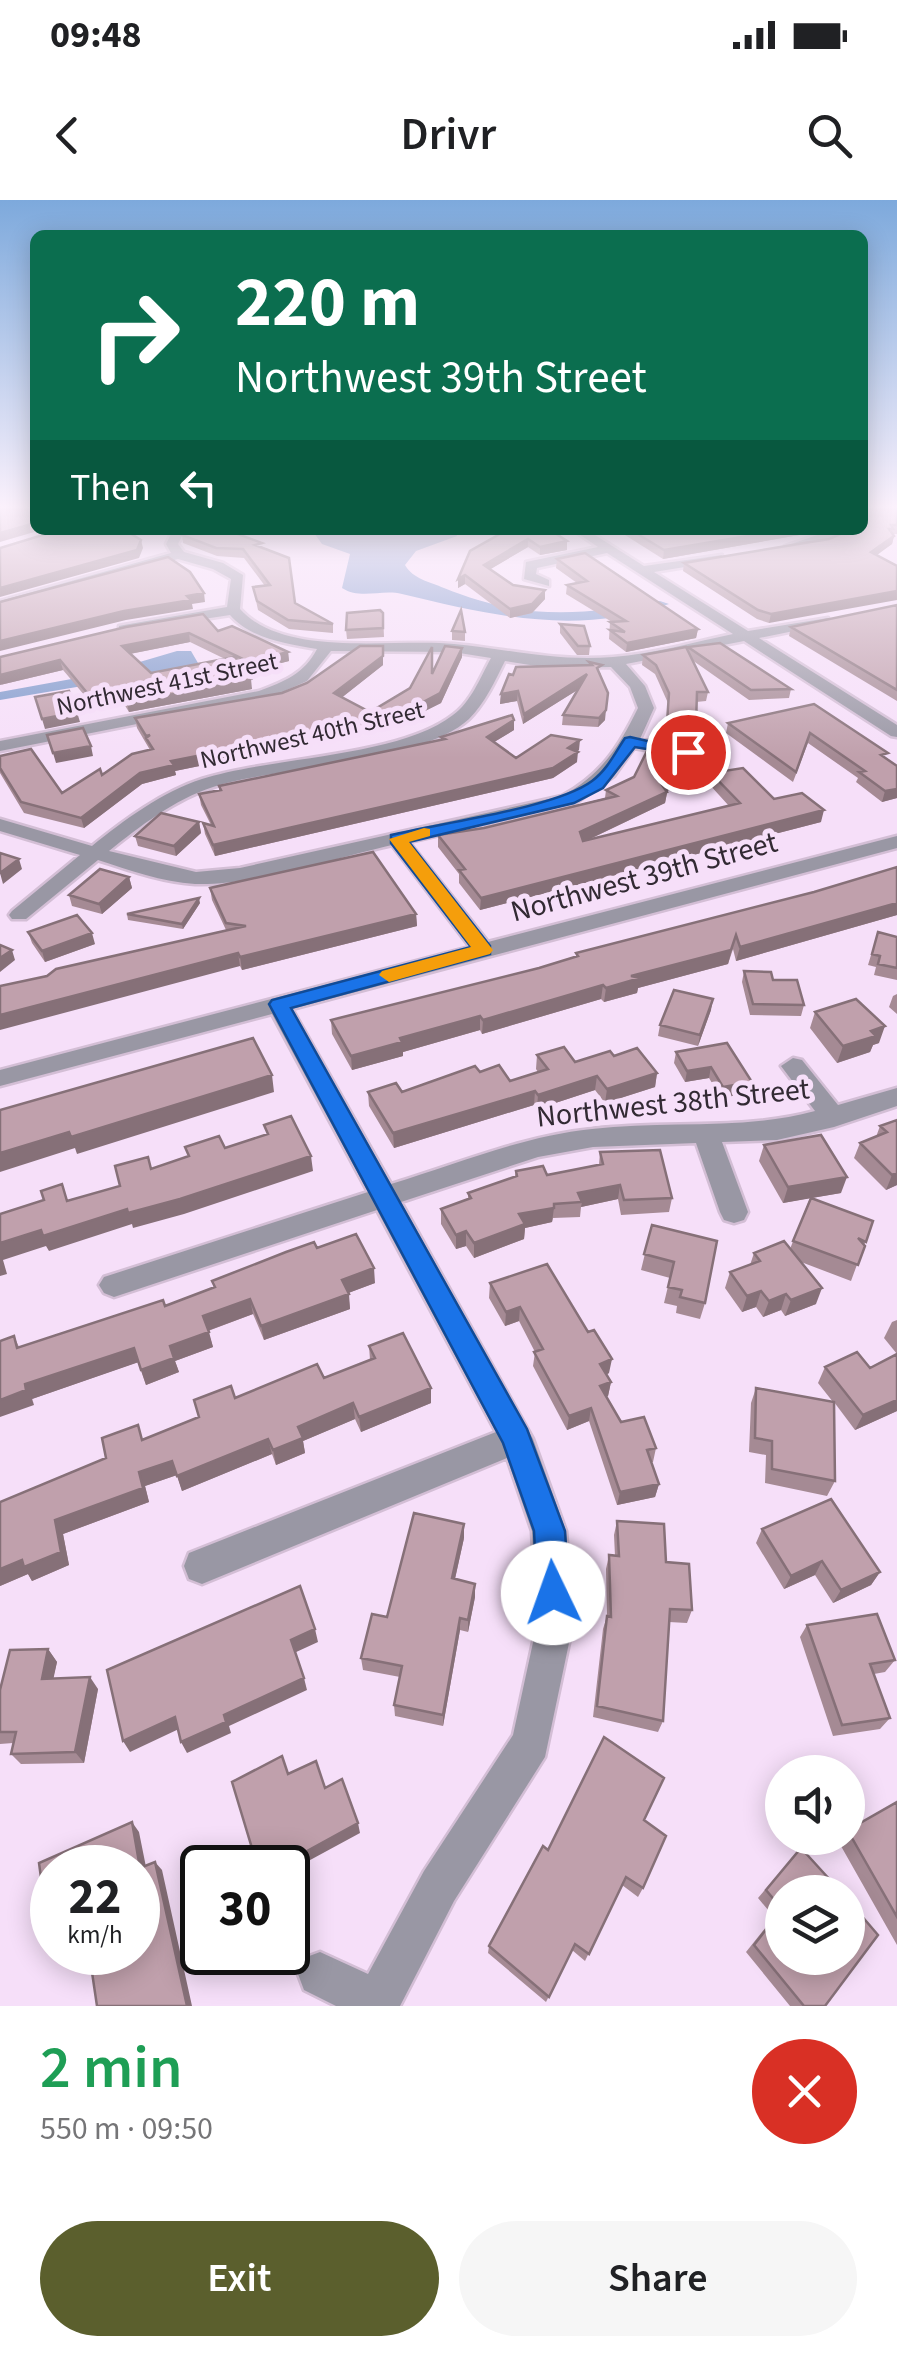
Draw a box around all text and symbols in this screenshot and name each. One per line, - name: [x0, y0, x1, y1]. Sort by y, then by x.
- text: 09:48: [50, 8, 142, 62]
- text: Drivr: [401, 103, 496, 167]
- icon: back: [40, 108, 95, 163]
- icon: search: [802, 108, 857, 163]
- text: 220 m: [235, 253, 420, 353]
- icon: right: [70, 270, 200, 400]
- text: Northwest 39th Street: [235, 346, 647, 410]
- icon: left: [171, 460, 226, 515]
- text: Then: [70, 461, 151, 515]
- street label: Northwest 41st Street: [53, 643, 281, 725]
- street label: Northwest 40th Street: [197, 692, 428, 778]
- pin: [646, 710, 731, 795]
- icon: arrive: [661, 725, 716, 780]
- street label: Northwest 39th Street: [506, 821, 782, 933]
- street label: Northwest 38th Street: [534, 1067, 812, 1139]
- position arrow: [501, 1541, 605, 1645]
- map controls: [765, 1755, 865, 1975]
- button: sound: [765, 1755, 865, 1855]
- speed limit sign: 30: [180, 1845, 310, 1975]
- text: 22: [69, 1862, 121, 1933]
- button: layers: [765, 1875, 865, 1975]
- text: km/h: [67, 1917, 123, 1953]
- text: 2 min: [40, 2026, 183, 2111]
- button: close: [752, 2039, 857, 2144]
- text: 550 m · 09:50: [40, 2106, 213, 2152]
- button: Exit: [40, 2221, 439, 2336]
- button: Share: [459, 2221, 857, 2336]

